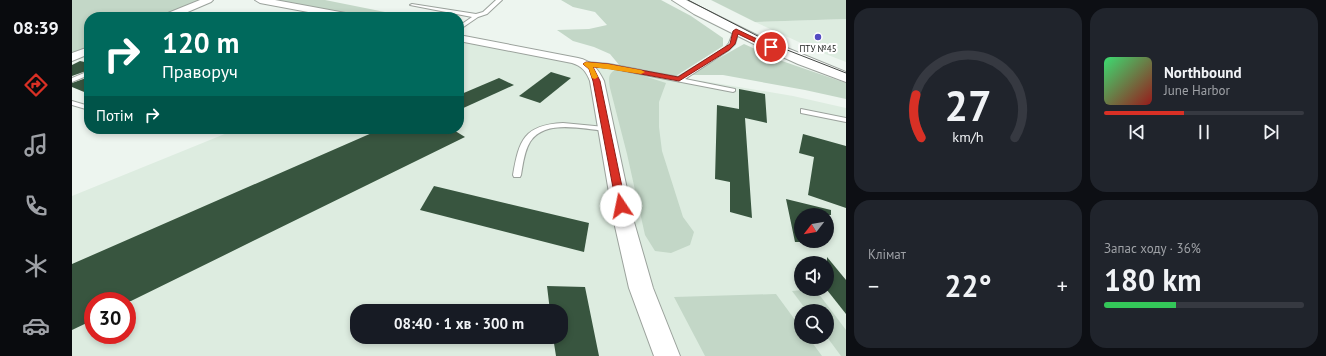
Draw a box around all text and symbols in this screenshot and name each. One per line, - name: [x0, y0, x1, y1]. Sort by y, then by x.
- text: 08:39: [13, 16, 59, 39]
- text: 120 m: [162, 24, 239, 61]
- icon: right: [96, 28, 148, 80]
- pin: [754, 30, 788, 64]
- marker: ПТУ №45: [813, 32, 823, 42]
- icon: arrive: [760, 36, 782, 58]
- place label: ПТУ №45: [799, 43, 837, 54]
- text: Праворуч: [162, 60, 238, 83]
- text: Northbound: [1164, 63, 1241, 82]
- icon: directions: [22, 71, 50, 99]
- text: 27: [944, 79, 992, 132]
- text: June Harbor: [1164, 82, 1230, 99]
- icon: right: [141, 104, 163, 126]
- text: Потім: [96, 106, 133, 125]
- icon: previous: [1126, 121, 1148, 143]
- icon: pause: [1193, 121, 1215, 143]
- icon: next: [1260, 121, 1282, 143]
- text: km/h: [952, 127, 984, 146]
- icon: music: [22, 131, 50, 159]
- position arrow: [600, 185, 642, 227]
- icon: phone: [22, 192, 50, 220]
- north arrow: [794, 208, 834, 248]
- map controls: [794, 208, 834, 344]
- text: Запас ходу · 36%: [1104, 240, 1201, 257]
- text: Клімат: [868, 246, 906, 263]
- icon: climate: [22, 252, 50, 280]
- button: sound: [794, 256, 834, 296]
- text: 180 km: [1104, 260, 1202, 299]
- text: 22°: [944, 266, 992, 305]
- text: −: [868, 272, 879, 300]
- text: +: [1057, 272, 1068, 300]
- speed limit sign: 30: [84, 292, 136, 344]
- button: search: [794, 304, 834, 344]
- icon: car: [22, 312, 50, 340]
- text: 08:40 · 1 хв · 300 m: [394, 314, 524, 333]

